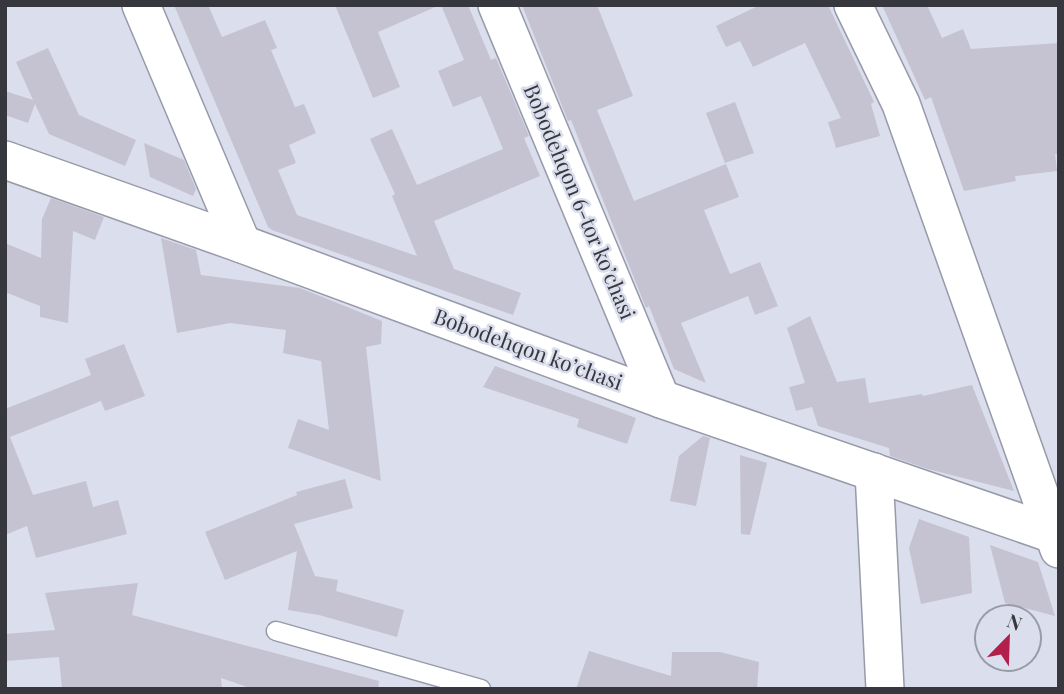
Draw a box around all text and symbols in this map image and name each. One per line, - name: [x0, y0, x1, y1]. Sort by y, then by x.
- street label: Bobodehqon 6-tor koʼchasi: [518, 79, 643, 323]
- street label: Bobodehqon koʼchasi: [430, 301, 627, 395]
- north arrow: [973, 603, 1043, 673]
- text: N: [1004, 607, 1027, 636]

